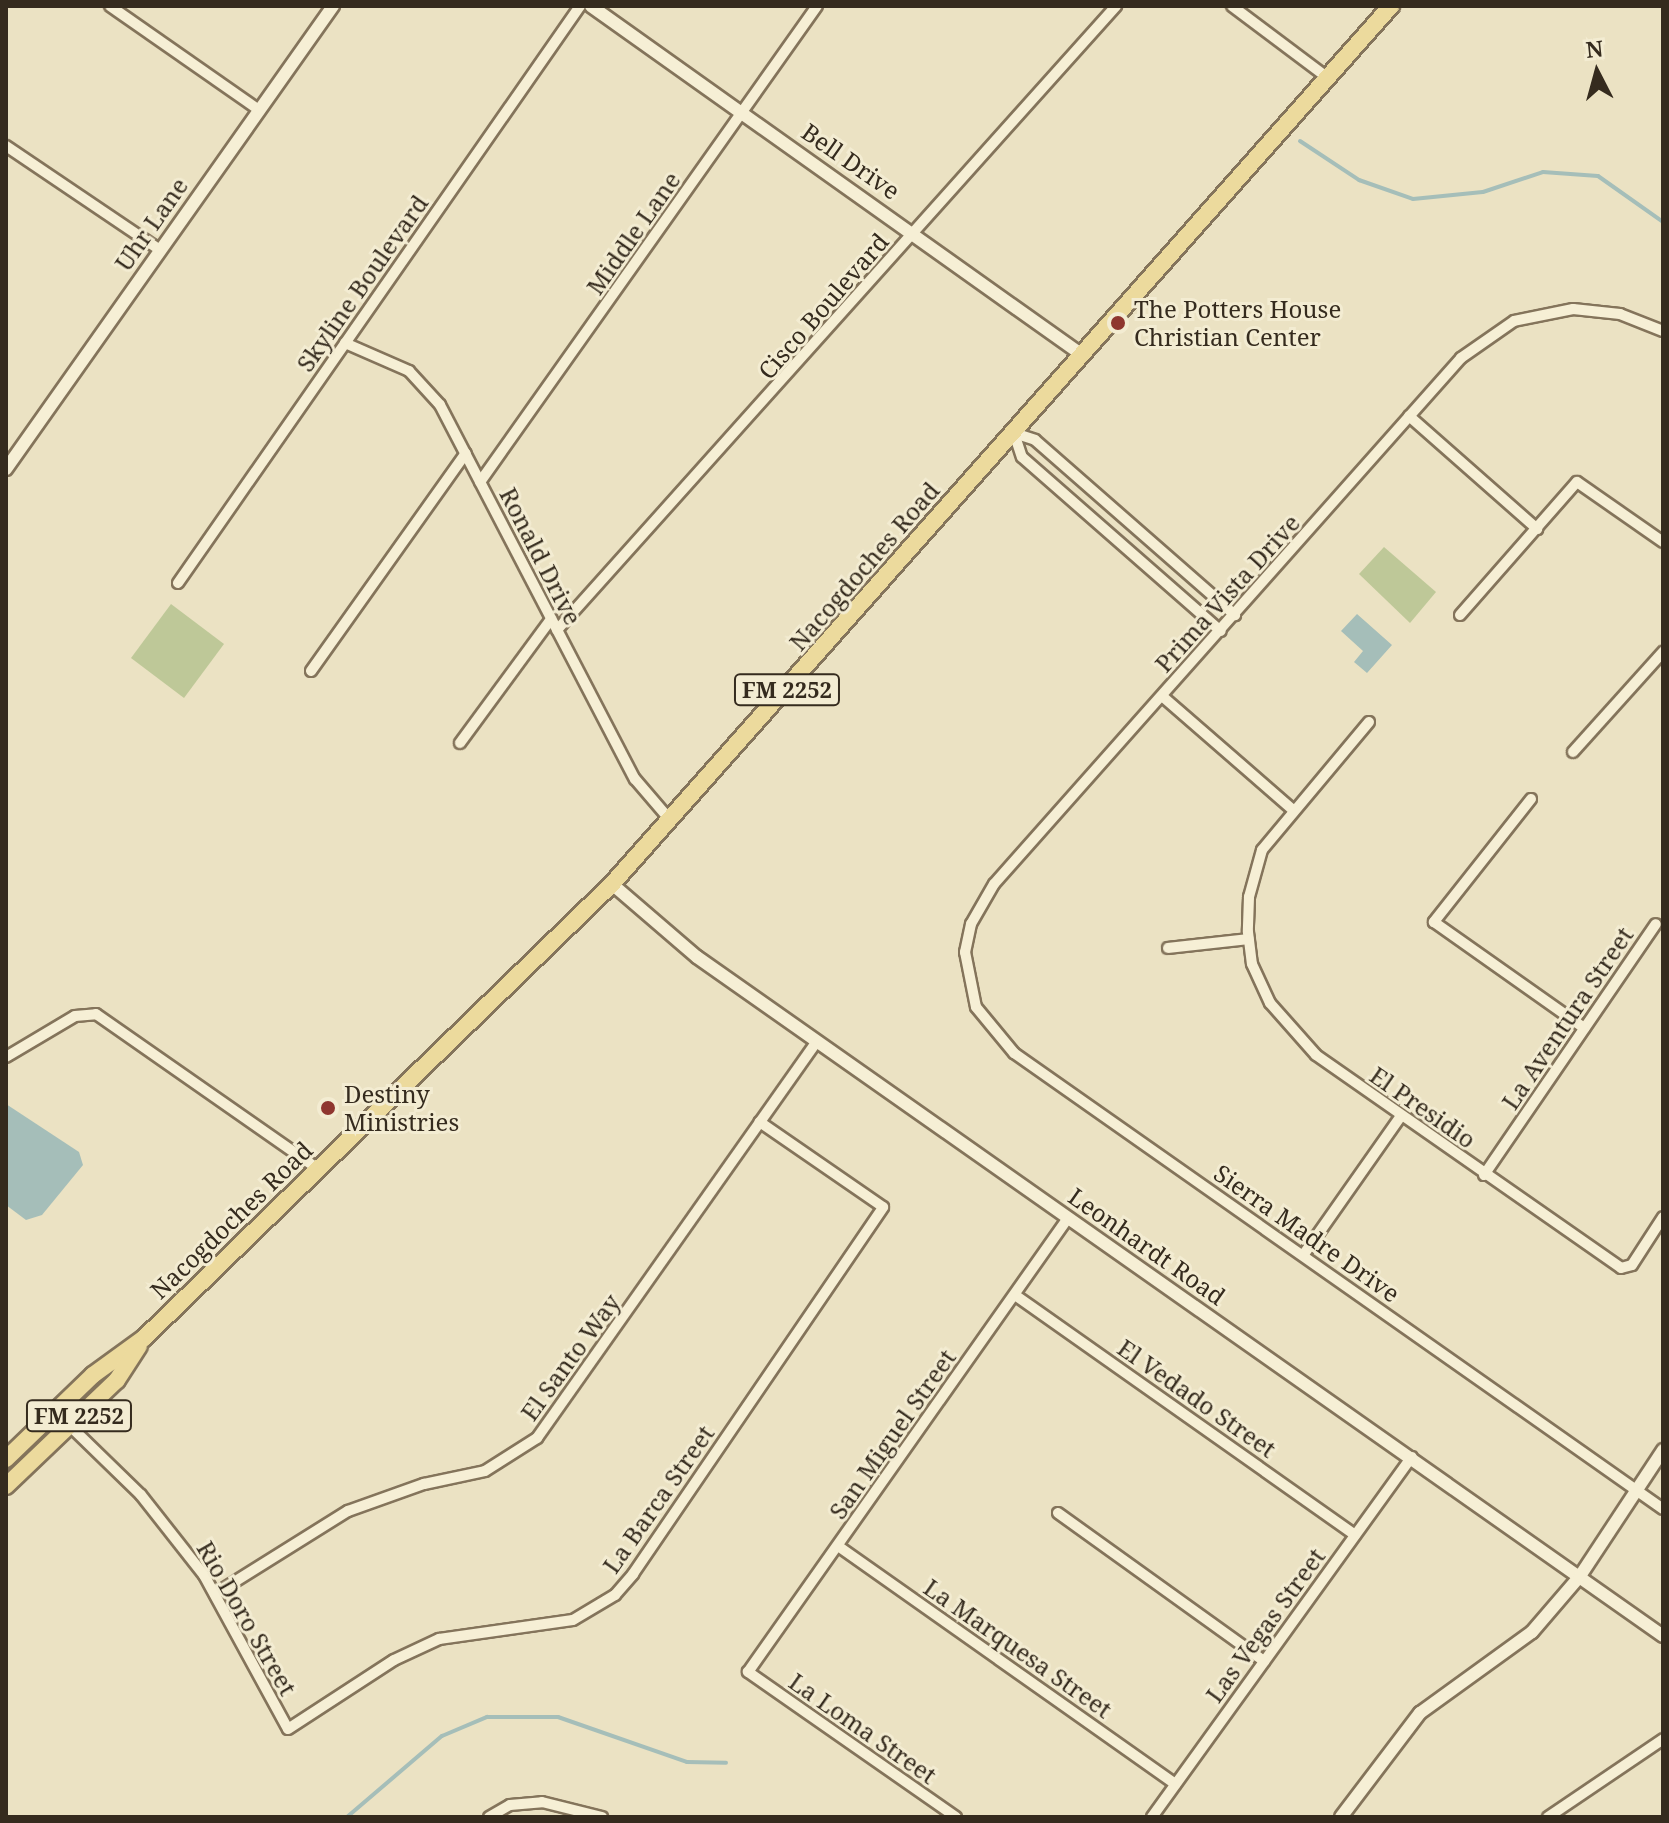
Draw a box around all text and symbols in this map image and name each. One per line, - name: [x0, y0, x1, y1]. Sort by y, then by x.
- north arrow: [1557, 32, 1637, 112]
- text: N: [1584, 32, 1605, 64]
- street label: Bell Drive: [797, 117, 905, 205]
- street label: Middle Lane: [580, 166, 686, 300]
- street label: Uhr Lane: [109, 172, 193, 276]
- street label: Skyline Boulevard: [290, 189, 434, 377]
- street label: Cisco Boulevard: [752, 227, 894, 385]
- place label: The Potters House Christian Center: [1134, 295, 1341, 351]
- marker: The Potters House Christian Center: [1109, 314, 1127, 332]
- street label: Nacogdoches Road: [783, 476, 945, 656]
- street label: Ronald Drive: [494, 483, 588, 629]
- street label: Prima Vista Drive: [1149, 508, 1305, 678]
- road number: FM 2252: [733, 672, 841, 708]
- street label: La Aventura Street: [1495, 921, 1639, 1115]
- street label: El Presidio: [1365, 1060, 1481, 1154]
- place label: Destiny Ministries: [344, 1080, 459, 1136]
- marker: Destiny Ministries: [319, 1099, 337, 1117]
- street label: Nacogdoches Road: [144, 1135, 318, 1305]
- street label: Sierra Madre Drive: [1209, 1158, 1405, 1308]
- street label: Leonhardt Road: [1063, 1181, 1231, 1311]
- street label: El Santo Way: [514, 1288, 626, 1426]
- street label: El Vedado Street: [1112, 1333, 1282, 1463]
- street label: San Miguel Street: [823, 1344, 961, 1524]
- road number: FM 2252: [25, 1398, 133, 1434]
- street label: La Barca Street: [596, 1420, 720, 1578]
- street label: Rio Doro Street: [191, 1536, 303, 1700]
- street label: Las Vegas Street: [1199, 1542, 1331, 1708]
- street label: La Marquesa Street: [919, 1572, 1117, 1724]
- street label: La Loma Street: [784, 1667, 942, 1789]

